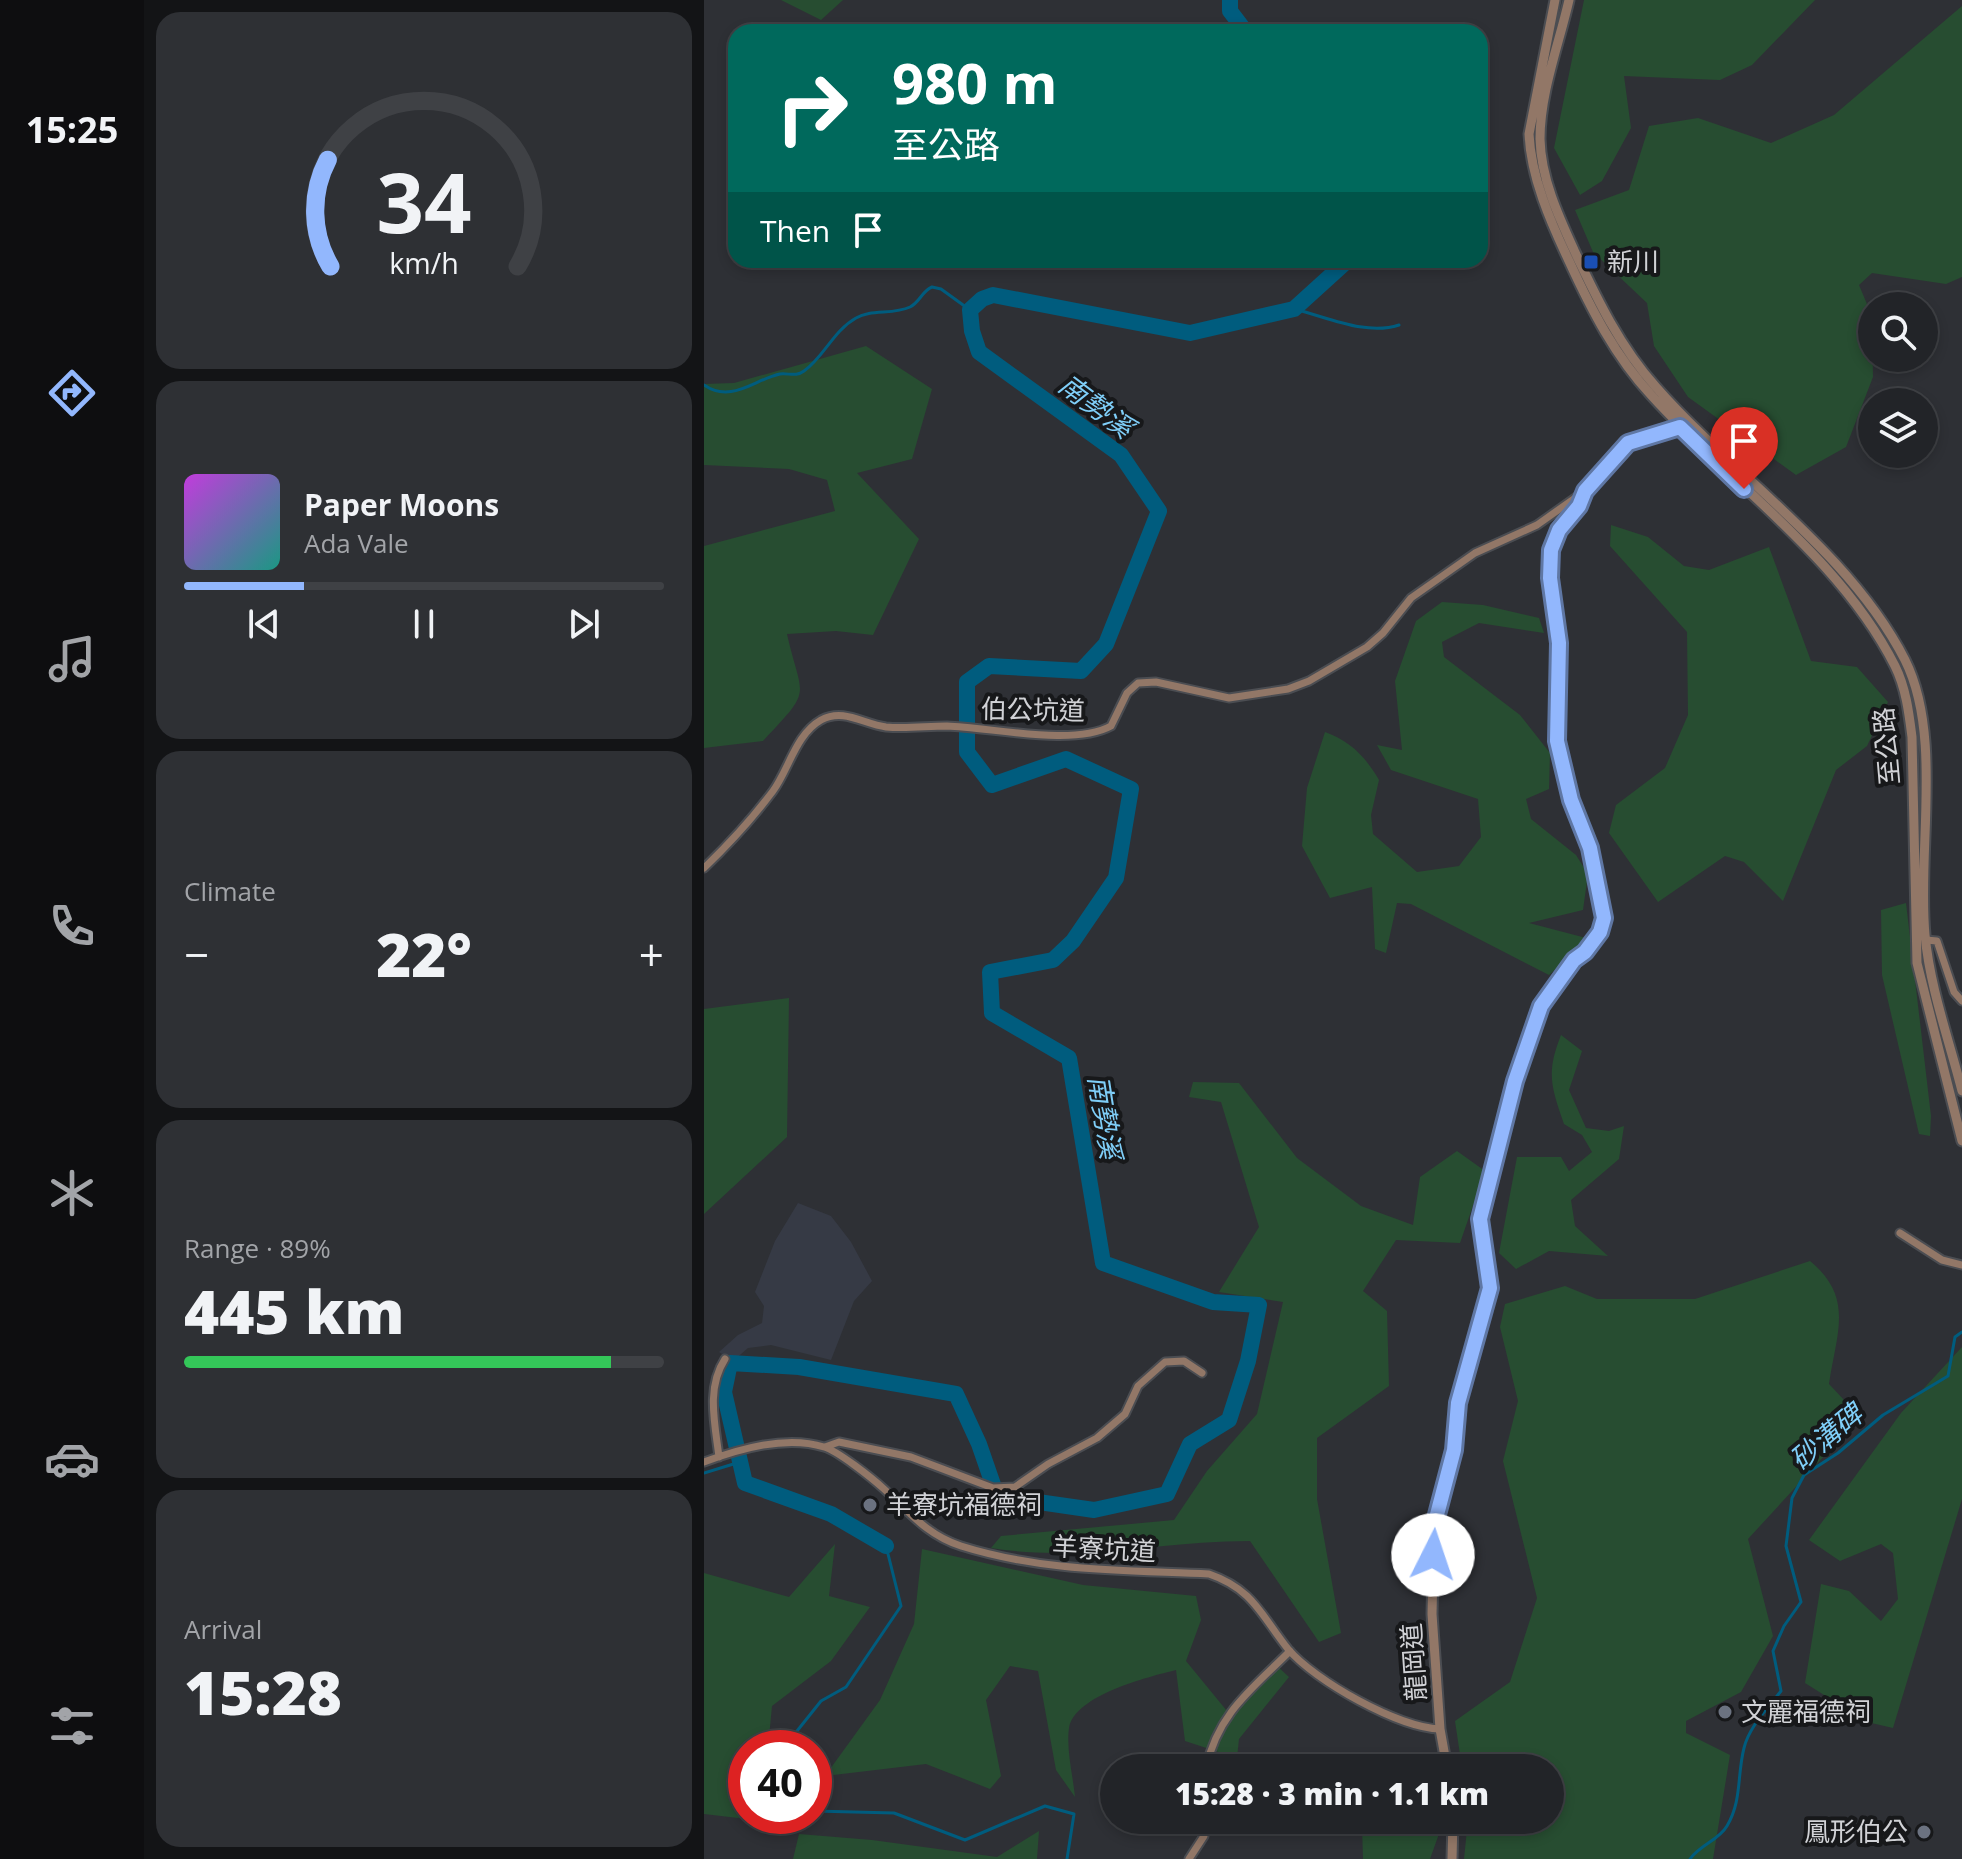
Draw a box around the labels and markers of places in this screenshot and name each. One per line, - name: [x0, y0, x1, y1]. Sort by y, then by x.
- place label: 新川: [1607, 243, 1659, 279]
- marker: 新川: [1582, 253, 1600, 271]
- pin: [1710, 407, 1778, 489]
- place label: 羊寮坑福德祠: [886, 1486, 1042, 1522]
- marker: 羊寮坑福德祠: [861, 1496, 879, 1514]
- place label: 文麗福德祠: [1741, 1693, 1871, 1729]
- marker: 文麗福德祠: [1716, 1703, 1734, 1721]
- place label: 鳳形伯公: [1804, 1813, 1908, 1849]
- marker: 鳳形伯公: [1915, 1823, 1933, 1841]

